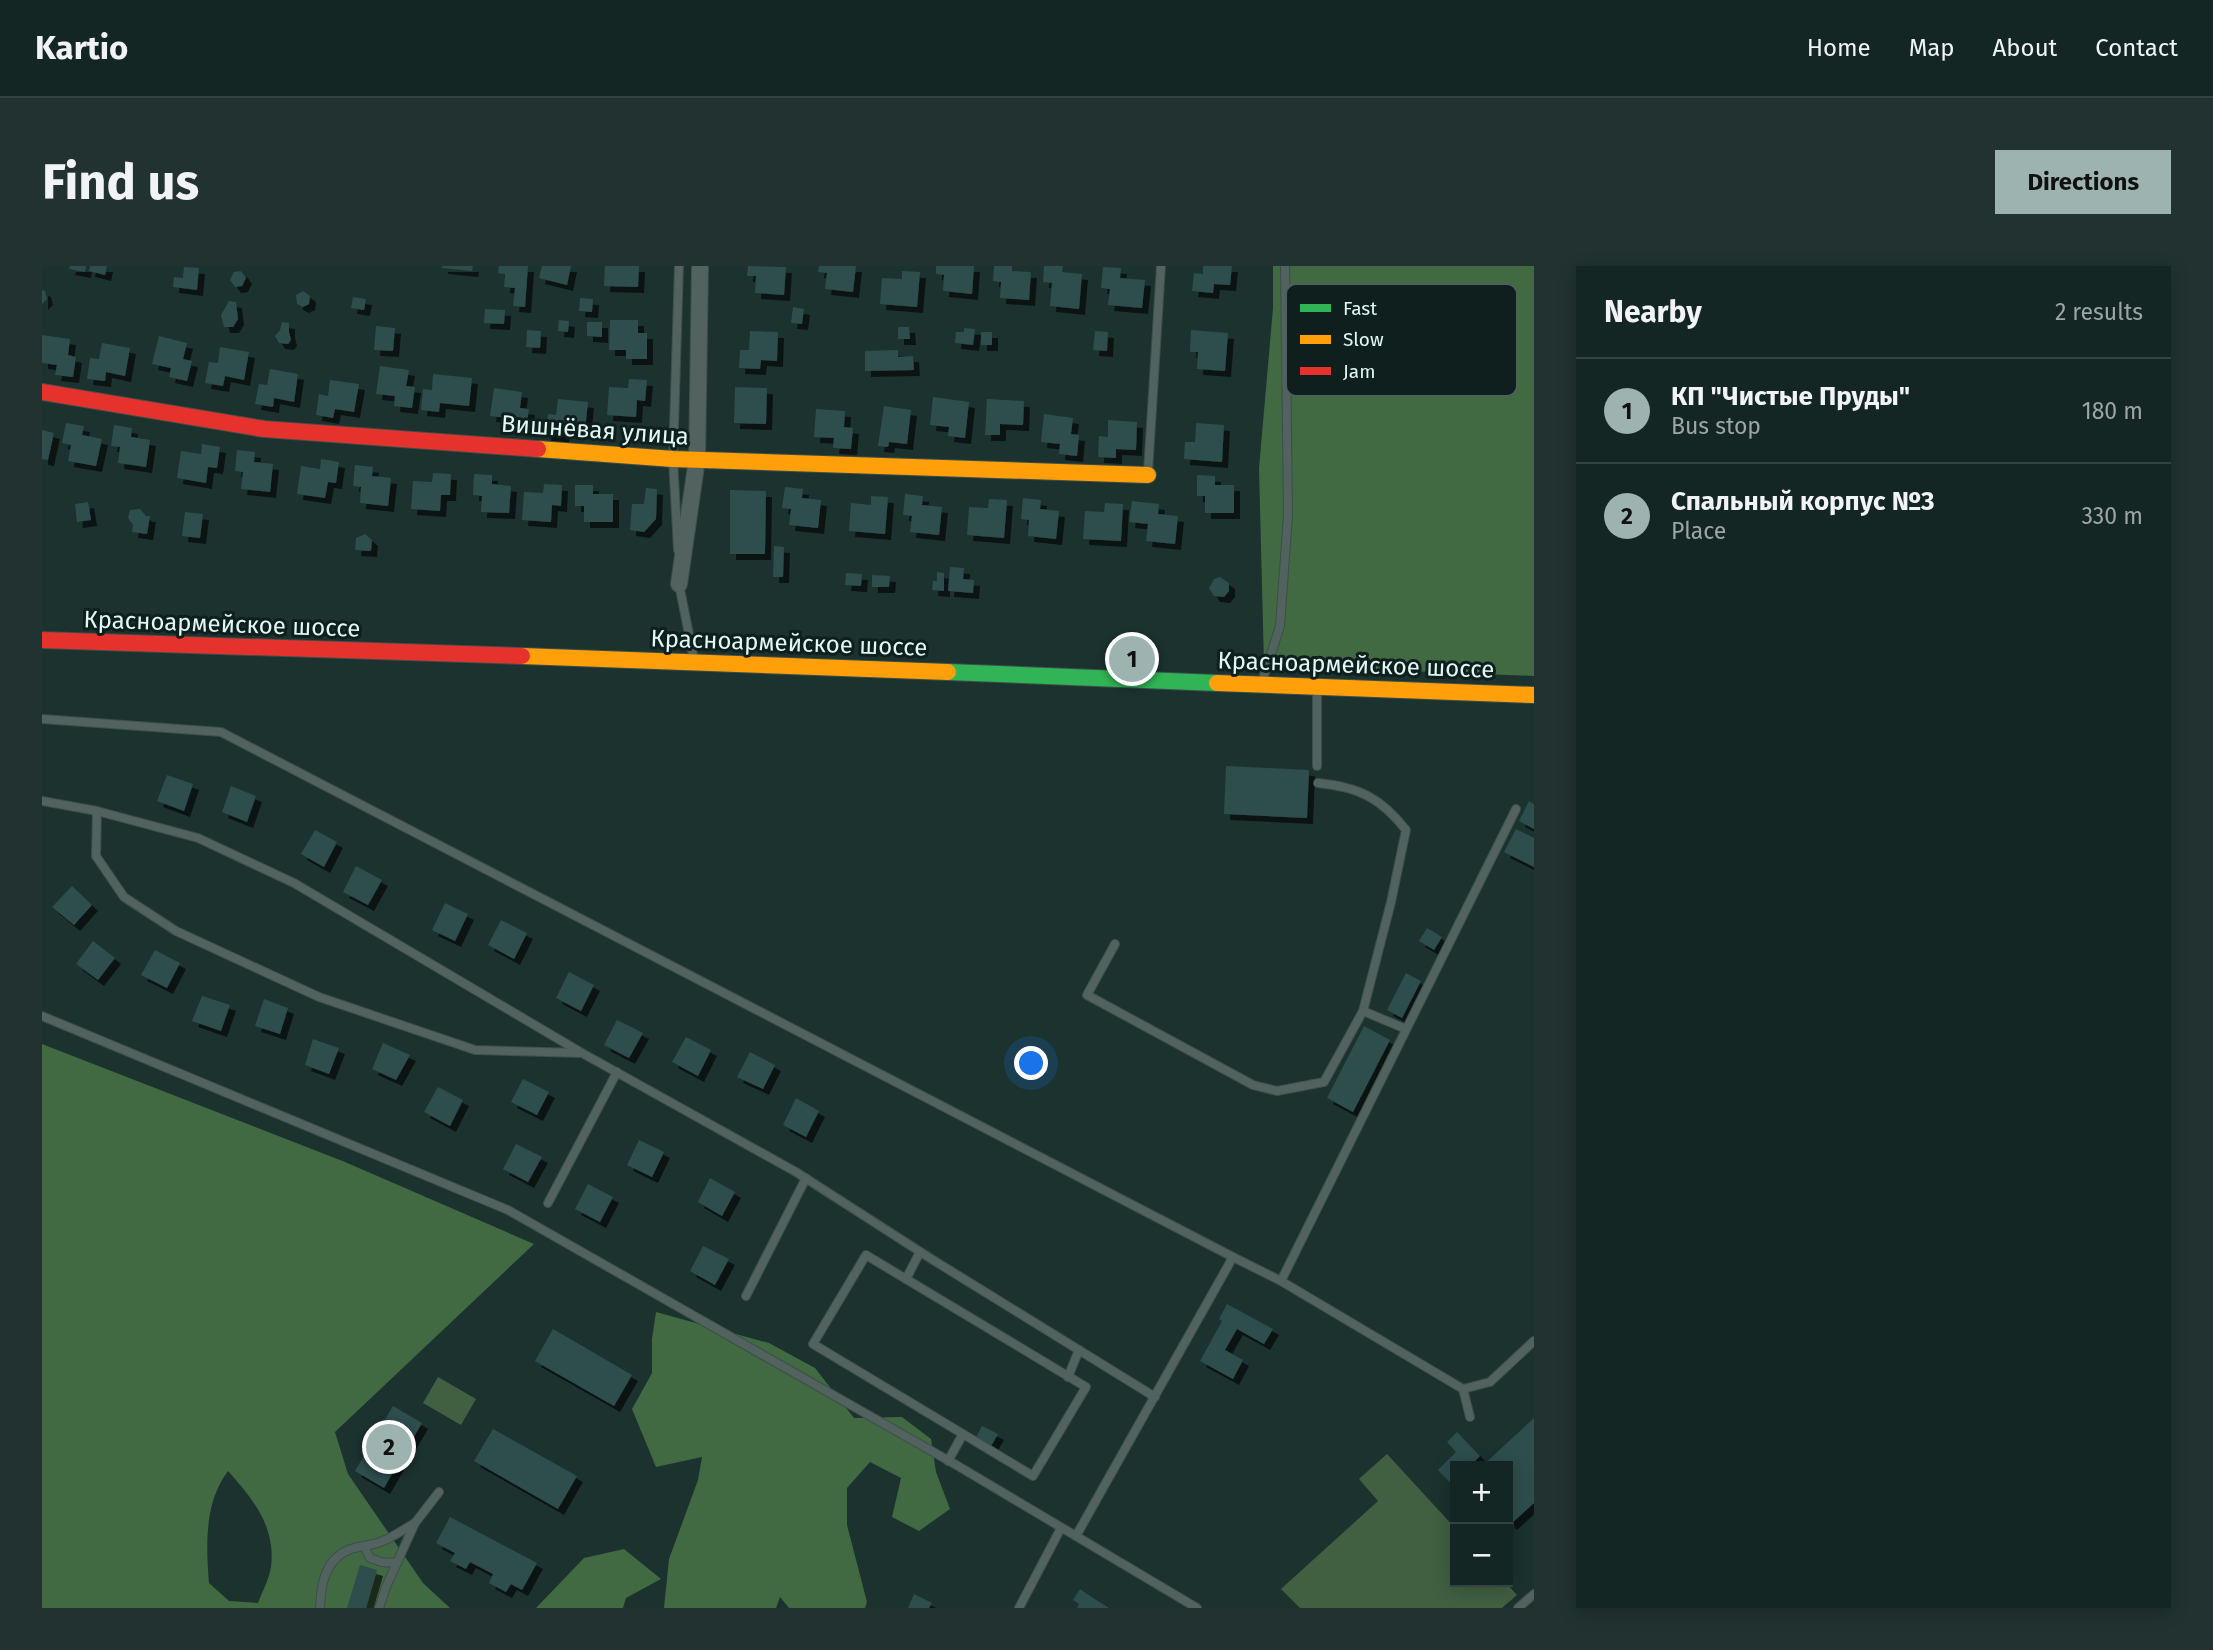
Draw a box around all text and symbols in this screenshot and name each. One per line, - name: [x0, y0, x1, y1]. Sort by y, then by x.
- text: Kartio: [35, 28, 128, 68]
- text: Home: [1807, 34, 1871, 62]
- text: Map: [1909, 34, 1955, 62]
- text: About: [1993, 34, 2057, 62]
- text: Contact: [2095, 34, 2178, 62]
- button: Directions: [1995, 150, 2171, 214]
- text: Find us: [42, 153, 199, 212]
- legend: [1286, 284, 1517, 396]
- text: Nearby: [1604, 294, 1702, 330]
- text: Fast: [1343, 297, 1377, 320]
- text: 2 results: [2055, 298, 2143, 326]
- text: Slow: [1343, 328, 1384, 351]
- text: Jam: [1343, 360, 1375, 383]
- text: КП "Чистые Пруды": [1671, 381, 1910, 412]
- text: 1: [1622, 397, 1632, 425]
- text: 180 m: [2082, 397, 2143, 425]
- street label: Вишнёвая улица: [500, 409, 690, 451]
- text: Bus stop: [1671, 412, 1761, 440]
- text: Спальный корпус №3: [1671, 486, 1935, 517]
- text: 2: [1621, 502, 1633, 530]
- text: 330 m: [2081, 502, 2143, 530]
- text: Place: [1671, 517, 1726, 545]
- street label: Красноармейское шоссе: [83, 605, 361, 643]
- street label: Красноармейское шоссе: [650, 624, 928, 662]
- pin: 1: [1109, 633, 1155, 685]
- street label: Красноармейское шоссе: [1217, 646, 1495, 684]
- your location: [1014, 1046, 1048, 1080]
- pin: 2: [366, 1421, 412, 1473]
- map controls: [1450, 1461, 1513, 1587]
- button: +: [1450, 1461, 1513, 1524]
- button: −: [1450, 1524, 1513, 1587]

